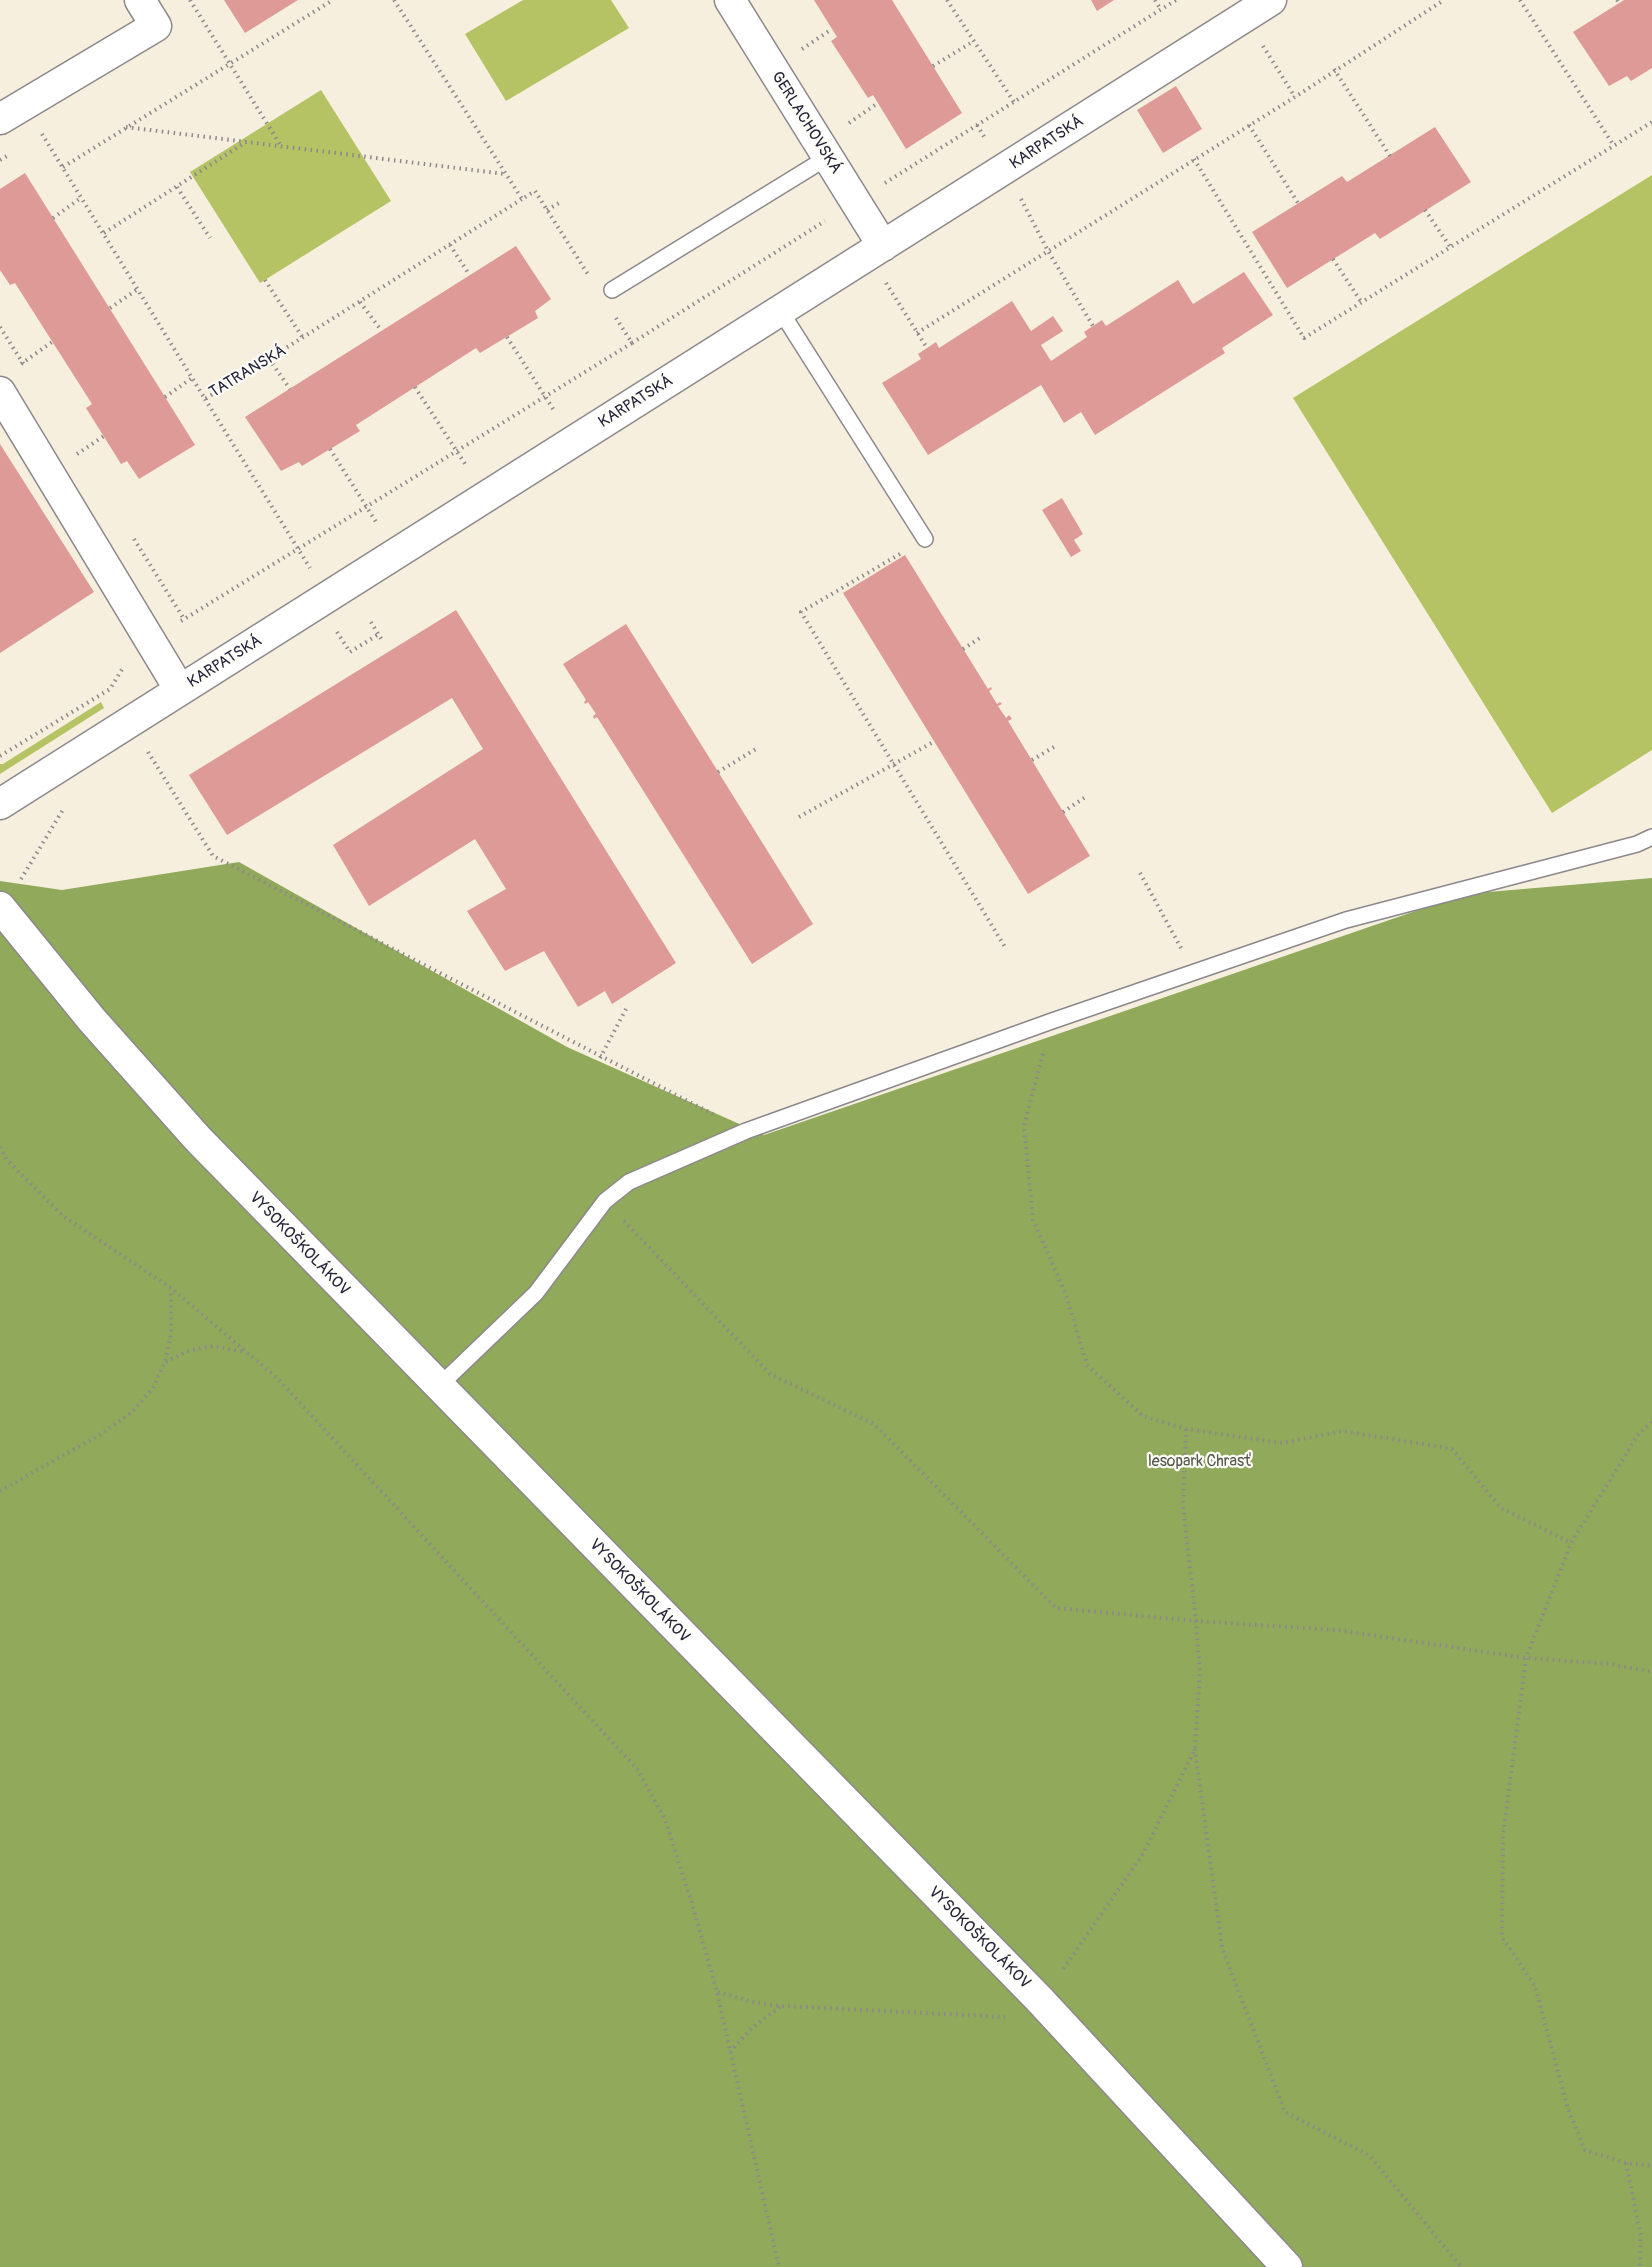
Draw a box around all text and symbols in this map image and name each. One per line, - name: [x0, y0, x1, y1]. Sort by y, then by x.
- street label: GERLACHOVSKÁ: [767, 68, 845, 178]
- street label: KARPATSKÁ: [1007, 112, 1087, 174]
- street label: TATRANSKÁ: [206, 341, 290, 403]
- street label: KARPATSKÁ: [595, 372, 677, 432]
- street label: KARPATSKÁ: [184, 632, 266, 692]
- street label: VYSOKOŠKOLÁKOV: [245, 1188, 353, 1300]
- park label: lesopark Chrasť: [1148, 1452, 1252, 1472]
- street label: VYSOKOŠKOLÁKOV: [585, 1535, 693, 1647]
- street label: VYSOKOŠKOLÁKOV: [924, 1883, 1034, 1993]

